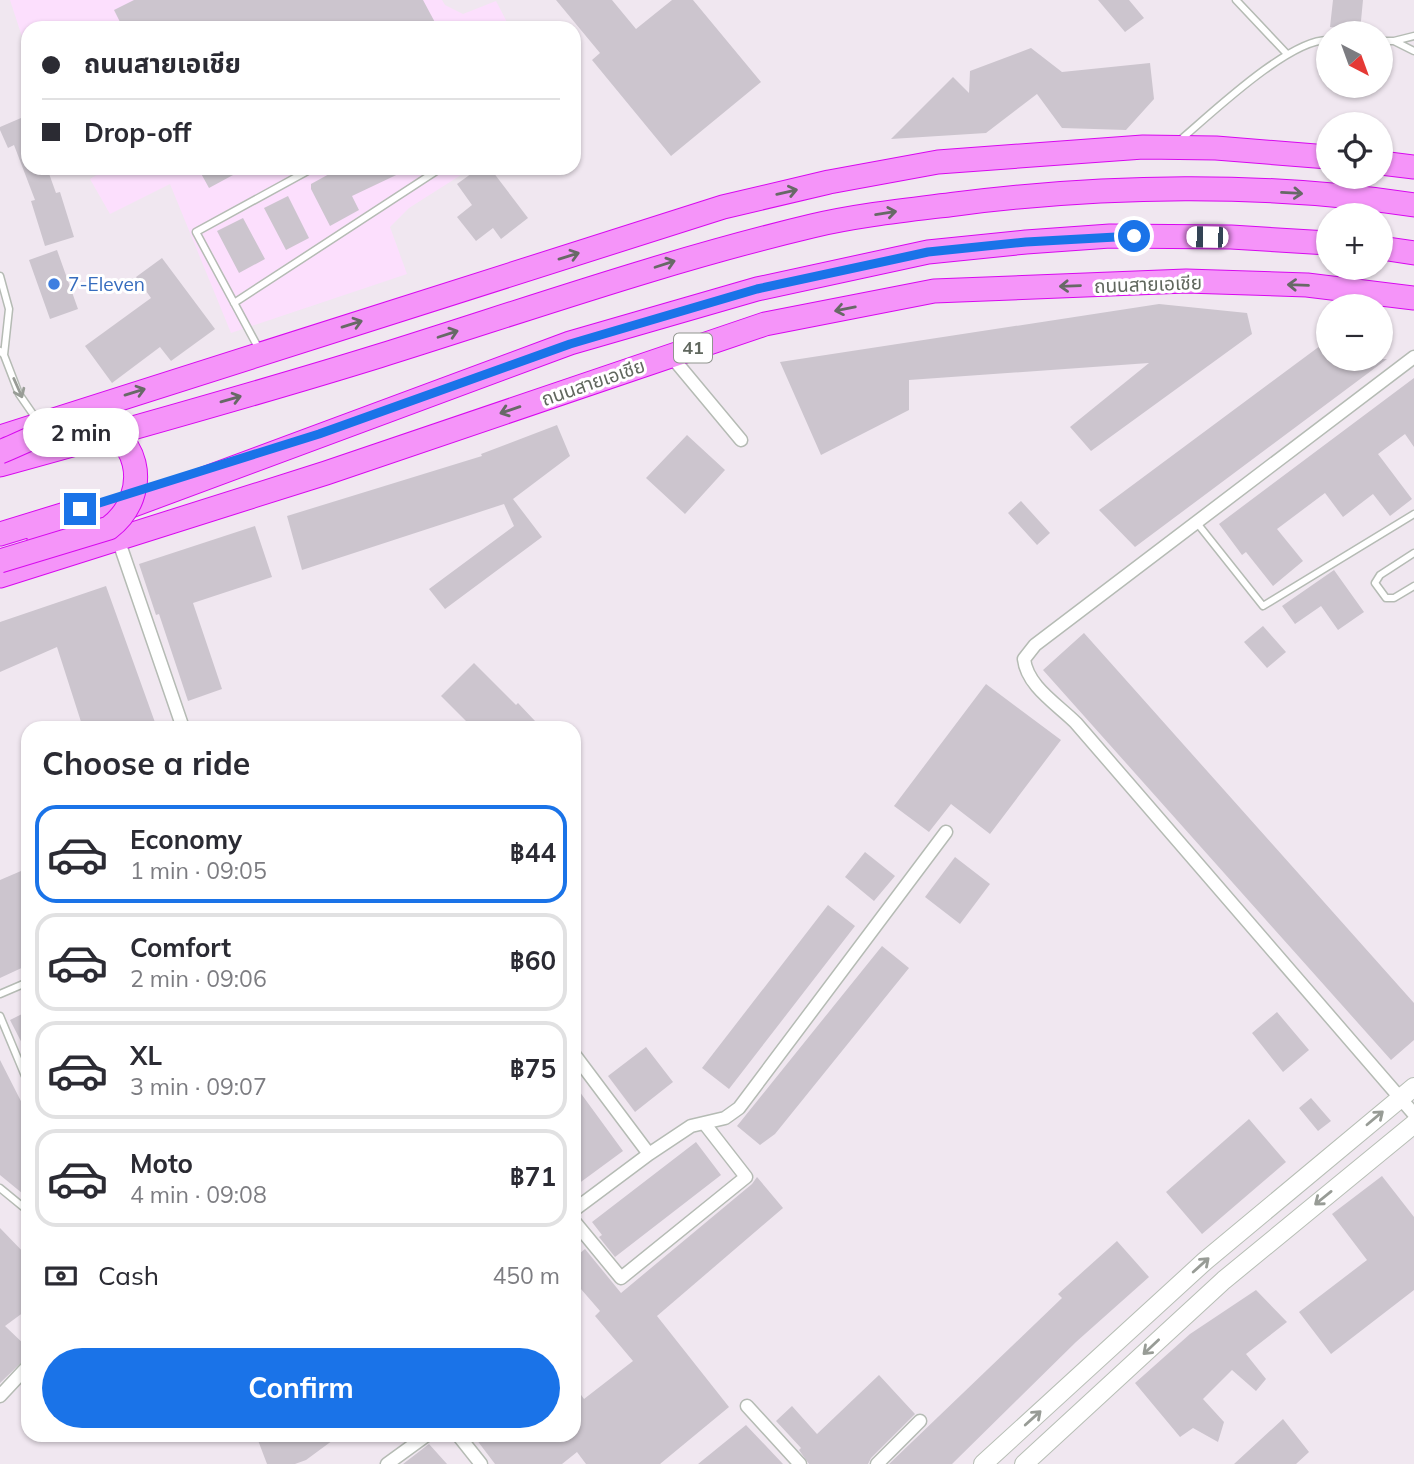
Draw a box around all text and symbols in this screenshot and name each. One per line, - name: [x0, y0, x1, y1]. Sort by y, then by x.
- north arrow: [1316, 21, 1393, 98]
- map controls: [1316, 21, 1393, 371]
- text: ถนนสายเอเชีย: [84, 47, 241, 80]
- button: locate: [1316, 112, 1393, 189]
- text: Drop-off: [84, 116, 191, 149]
- one-way arrow: [775, 185, 798, 198]
- one-way arrow: [1281, 187, 1304, 200]
- button: +: [1316, 203, 1393, 280]
- one-way arrow: [875, 206, 897, 219]
- route start: [1118, 220, 1150, 252]
- car: [1186, 226, 1229, 248]
- one-way arrow: [557, 249, 579, 261]
- one-way arrow: [654, 257, 676, 270]
- street label: ถนนสายเอเชีย: [1094, 270, 1202, 298]
- place label: 7-Eleven: [68, 272, 145, 296]
- marker: 7-Eleven: [46, 276, 62, 292]
- one-way arrow: [1286, 278, 1309, 291]
- one-way arrow: [1059, 279, 1082, 292]
- button: −: [1316, 294, 1393, 371]
- one-way arrow: [834, 302, 857, 316]
- one-way arrow: [340, 317, 362, 329]
- one-way arrow: [437, 326, 459, 339]
- road number: 41: [674, 334, 712, 362]
- street label: ถนนสายเอเชีย: [538, 353, 648, 411]
- one-way arrow: [12, 376, 25, 398]
- one-way arrow: [123, 385, 145, 398]
- one-way arrow: [219, 392, 241, 405]
- one-way arrow: [500, 405, 522, 417]
- callout: 2 min: [22, 407, 138, 456]
- text: 2 min: [51, 418, 111, 447]
- route end: [64, 493, 96, 525]
- text: Choose a ride: [42, 743, 250, 783]
- icon: car: [46, 823, 109, 886]
- text: Economy: [130, 823, 242, 856]
- text: ฿44: [510, 836, 556, 869]
- text: 1 min · 09:05: [130, 856, 267, 885]
- icon: car: [46, 931, 109, 994]
- text: Comfort: [130, 931, 231, 964]
- text: ฿60: [510, 944, 556, 977]
- text: 2 min · 09:06: [130, 964, 267, 993]
- icon: car: [46, 1039, 109, 1102]
- text: XL: [130, 1039, 162, 1072]
- text: ฿75: [510, 1052, 556, 1085]
- text: 3 min · 09:07: [130, 1072, 267, 1101]
- one-way arrow: [1366, 1110, 1384, 1126]
- icon: car: [46, 1147, 109, 1210]
- text: Moto: [130, 1147, 193, 1180]
- text: ฿71: [510, 1160, 556, 1193]
- text: 4 min · 09:08: [130, 1180, 267, 1209]
- one-way arrow: [1315, 1190, 1333, 1206]
- icon: cash: [42, 1257, 80, 1295]
- one-way arrow: [1192, 1257, 1210, 1273]
- text: Cash: [98, 1259, 159, 1292]
- text: 450 m: [492, 1261, 560, 1290]
- one-way arrow: [1143, 1338, 1160, 1355]
- button: Confirm: [42, 1348, 560, 1428]
- one-way arrow: [1024, 1410, 1042, 1426]

